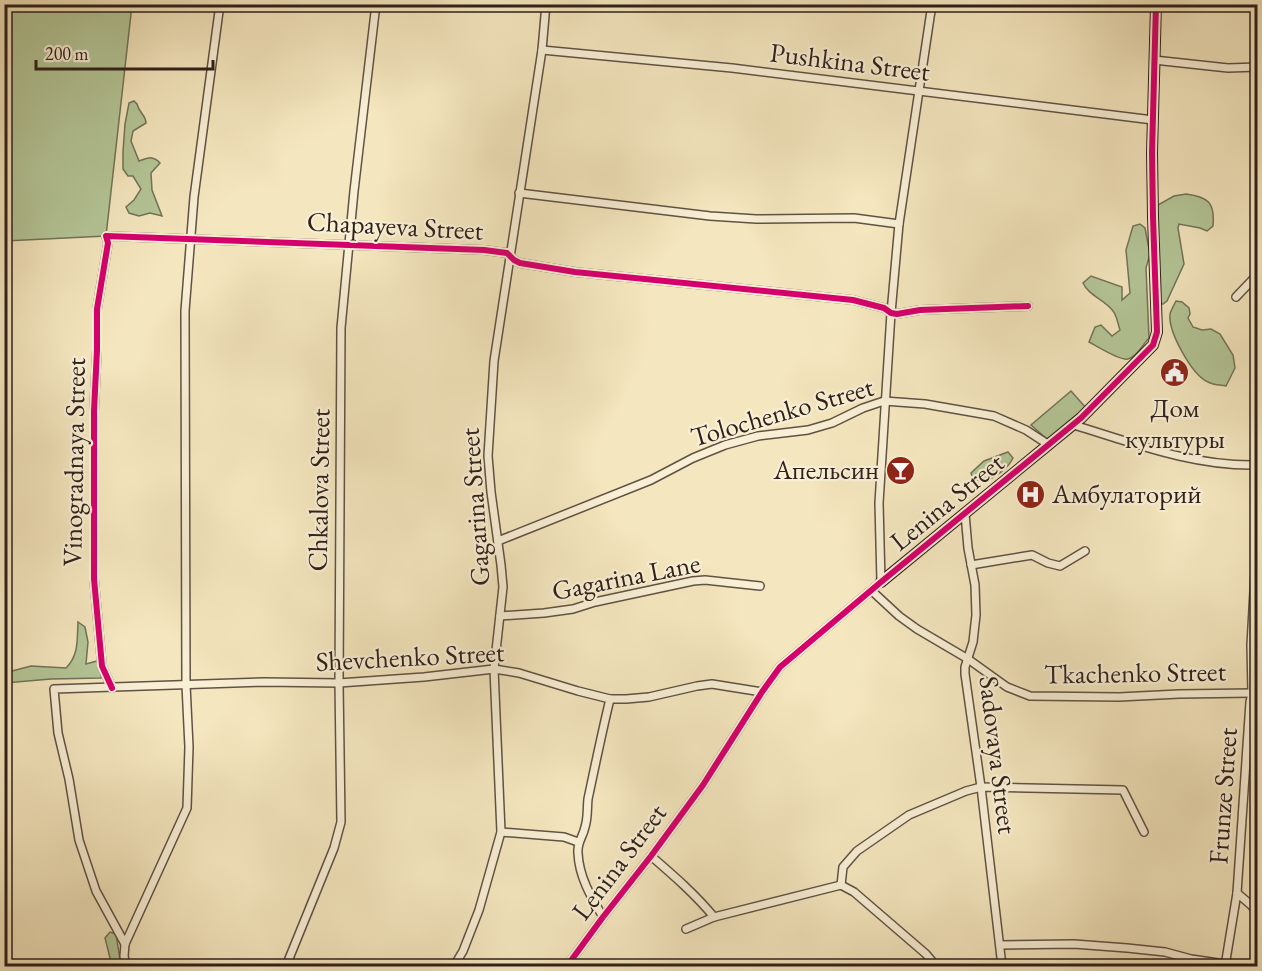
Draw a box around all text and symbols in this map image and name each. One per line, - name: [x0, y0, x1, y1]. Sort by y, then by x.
- scale bar: [36, 33, 213, 71]
- street label: Pushkina Street: [768, 34, 932, 89]
- text: 200 m: [45, 42, 89, 65]
- street label: Chapayeva Street: [306, 203, 485, 248]
- street label: Vinogradnaya Street: [54, 357, 93, 567]
- public building icon: Дом культуры: [1159, 357, 1191, 389]
- street label: Tolochenko Street: [686, 369, 878, 454]
- place label: Дом культуры: [1125, 390, 1225, 456]
- street label: Chkalova Street: [300, 408, 337, 572]
- street label: Gagarina Street: [451, 426, 497, 587]
- street label: Lenina Street: [882, 445, 1011, 558]
- place label: Апельсин: [772, 452, 879, 487]
- bar icon: Апельсин: [884, 454, 916, 486]
- place label: Амбулаторий: [1051, 476, 1202, 511]
- hospital icon: Амбулаторий: [1015, 478, 1047, 510]
- street label: Gagarina Lane: [549, 545, 703, 608]
- street label: Shevchenko Street: [315, 634, 506, 679]
- street label: Tkachenko Street: [1044, 653, 1227, 692]
- street label: Sadovaya Street: [971, 674, 1026, 836]
- street label: Frunze Street: [1200, 726, 1245, 865]
- street label: Lenina Street: [563, 796, 674, 927]

